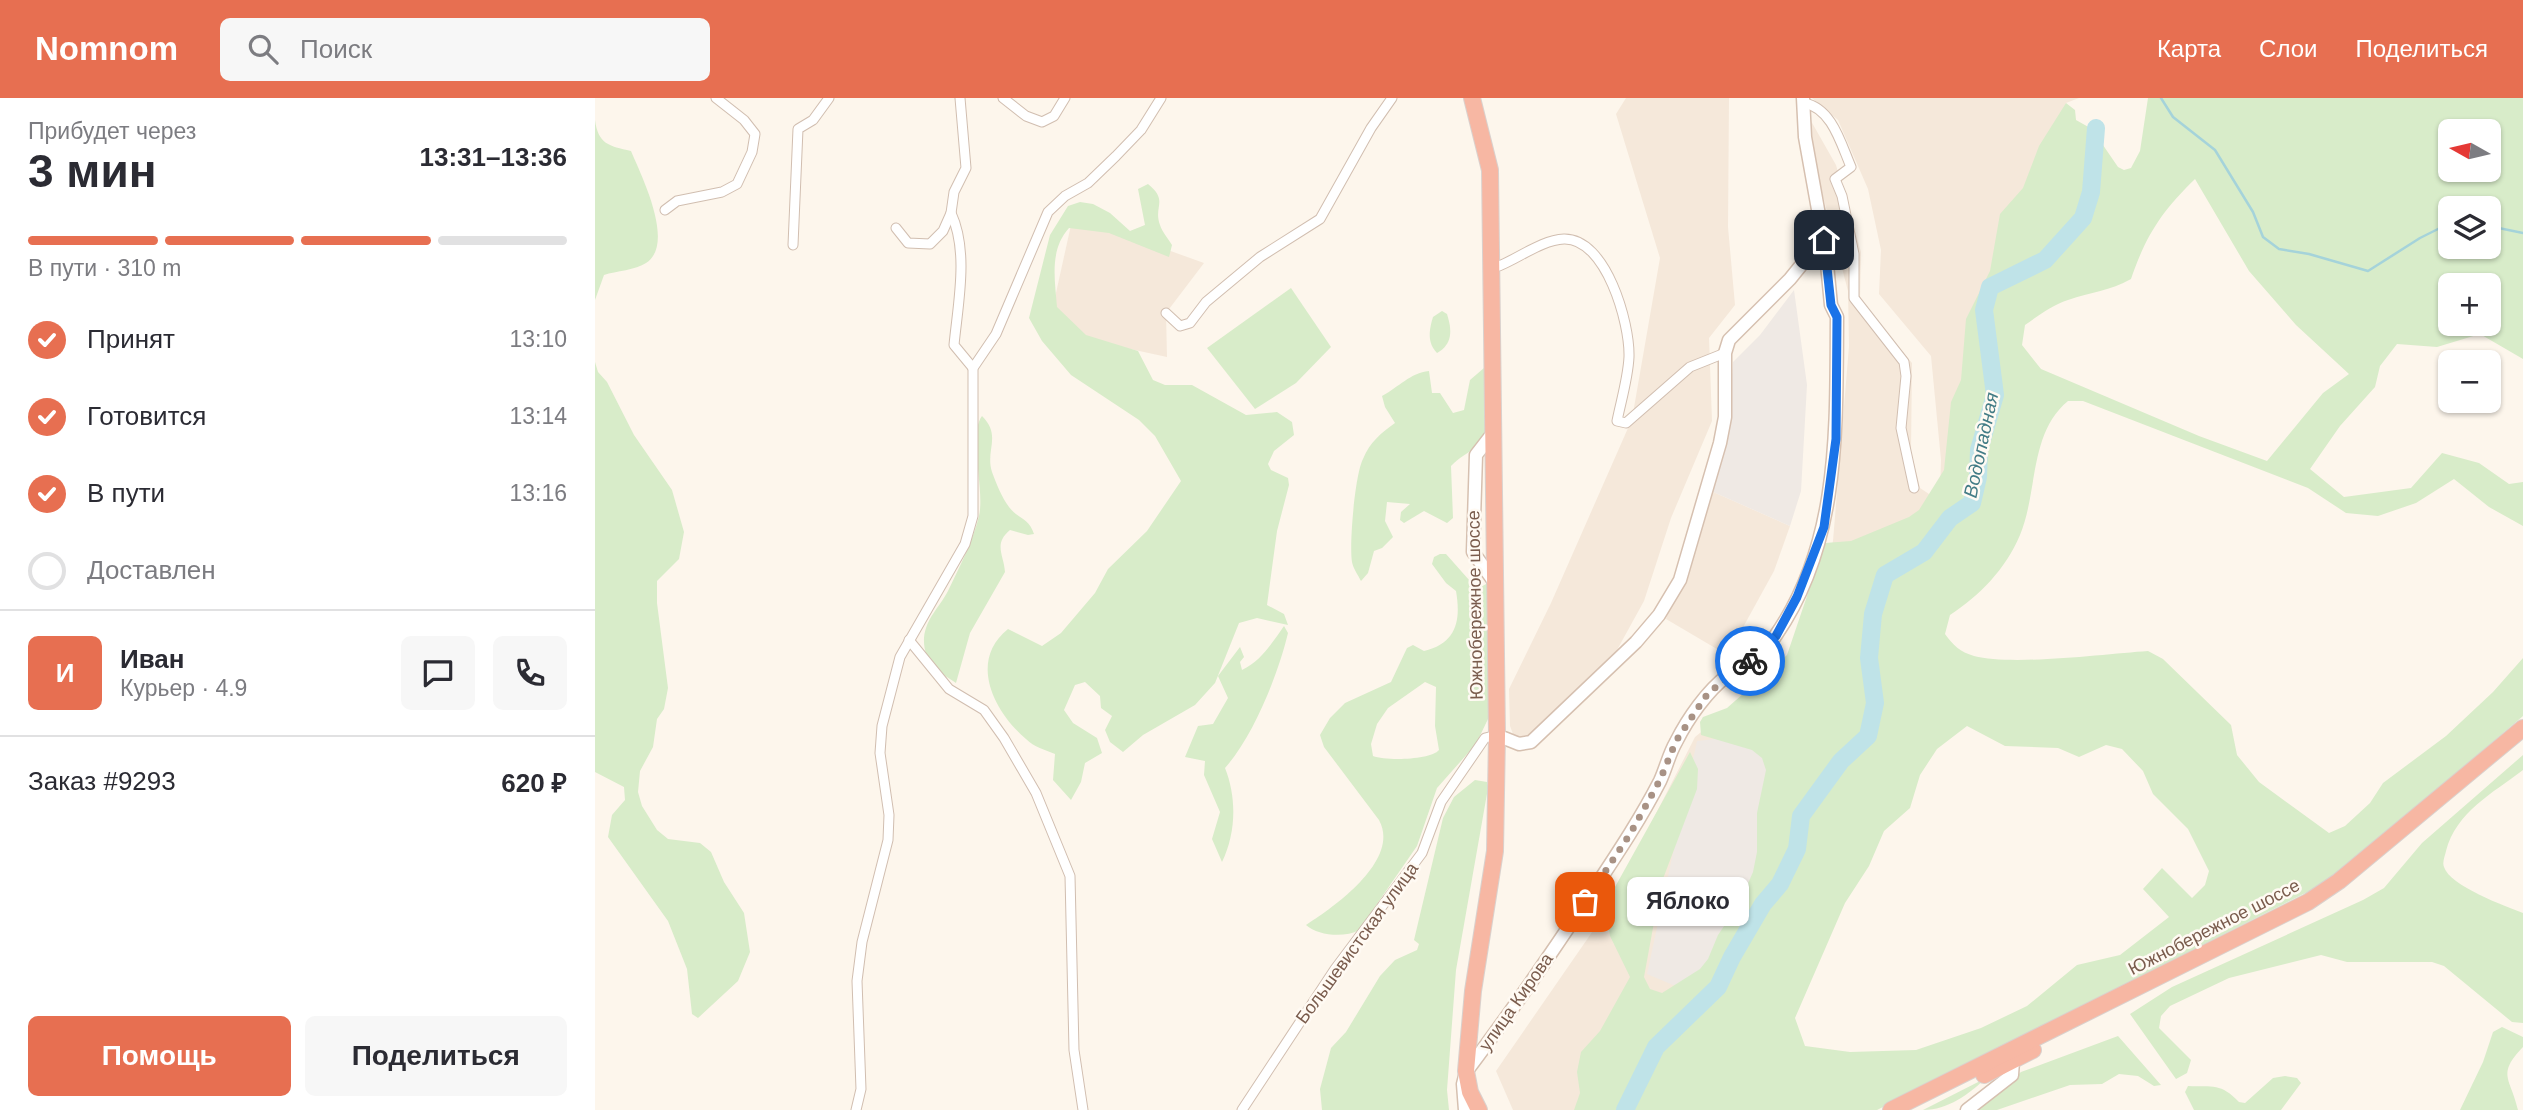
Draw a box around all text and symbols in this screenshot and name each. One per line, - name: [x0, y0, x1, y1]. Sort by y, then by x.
- search box: [220, 18, 710, 81]
- text: Nomnom: [35, 30, 178, 67]
- icon: search: [244, 30, 282, 68]
- text: Поиск: [300, 34, 372, 64]
- text: Карта: [2157, 35, 2221, 62]
- text: Слои: [2259, 35, 2317, 62]
- text: Поделиться: [2355, 35, 2488, 62]
- text: Прибудет через: [28, 118, 196, 144]
- north arrow: [2438, 119, 2501, 182]
- map controls: [2438, 119, 2501, 413]
- text: 13:31–13:36: [420, 142, 567, 172]
- text: 3 мин: [28, 145, 156, 197]
- button: layers: [2438, 196, 2501, 259]
- pin: [1794, 210, 1854, 270]
- icon: home: [1805, 221, 1843, 259]
- text: В пути · 310 m: [28, 255, 181, 281]
- button: +: [2438, 273, 2501, 336]
- icon: check: [28, 321, 66, 359]
- text: Принят: [87, 324, 175, 354]
- text: 13:10: [509, 326, 567, 352]
- button: −: [2438, 350, 2501, 413]
- water label: Водопадная: [1960, 390, 2002, 500]
- icon: check: [28, 398, 66, 436]
- text: Готовится: [87, 401, 206, 431]
- text: 13:14: [509, 403, 567, 429]
- icon: check: [28, 475, 66, 513]
- text: В пути: [87, 478, 165, 508]
- text: 13:16: [509, 480, 567, 506]
- street label: Южнобережное шоссе: [1463, 510, 1487, 700]
- text: Доставлен: [87, 555, 216, 585]
- courier: [1715, 626, 1785, 696]
- button: chat: [401, 636, 475, 710]
- button: phone: [493, 636, 567, 710]
- icon: bike: [1731, 642, 1769, 680]
- text: Иван: [120, 644, 185, 674]
- text: И: [56, 658, 74, 688]
- text: Курьер · 4.9: [120, 675, 247, 701]
- text: Заказ #9293: [28, 766, 176, 796]
- text: 620 ₽: [501, 768, 567, 798]
- street label: Большевистская улица: [1292, 858, 1423, 1027]
- pin: [1555, 872, 1615, 932]
- street label: Южнобережное шоссе: [2125, 875, 2303, 979]
- callout: Яблоко: [1627, 878, 1749, 926]
- icon: bag: [1566, 883, 1604, 921]
- text: Яблоко: [1646, 888, 1730, 914]
- street label: улица Кирова: [1475, 949, 1558, 1055]
- button: Помощь: [28, 1016, 291, 1096]
- button: Поделиться: [305, 1016, 567, 1096]

